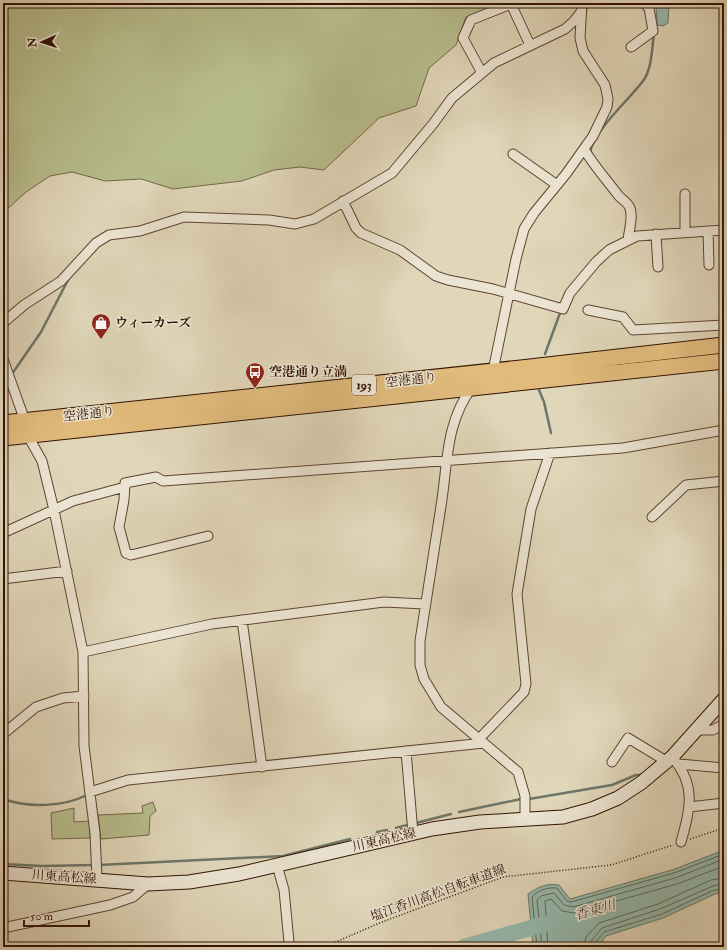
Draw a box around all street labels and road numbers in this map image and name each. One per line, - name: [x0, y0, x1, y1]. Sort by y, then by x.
- street label: 空港通り: [384, 369, 438, 391]
- road number: 193: [352, 375, 376, 395]
- street label: 空港通り: [62, 403, 116, 425]
- street label: 川東高松線: [351, 825, 417, 855]
- street label: 塩江香川高松自転車道線: [368, 861, 508, 925]
- street label: 川東高松線: [31, 867, 97, 887]

